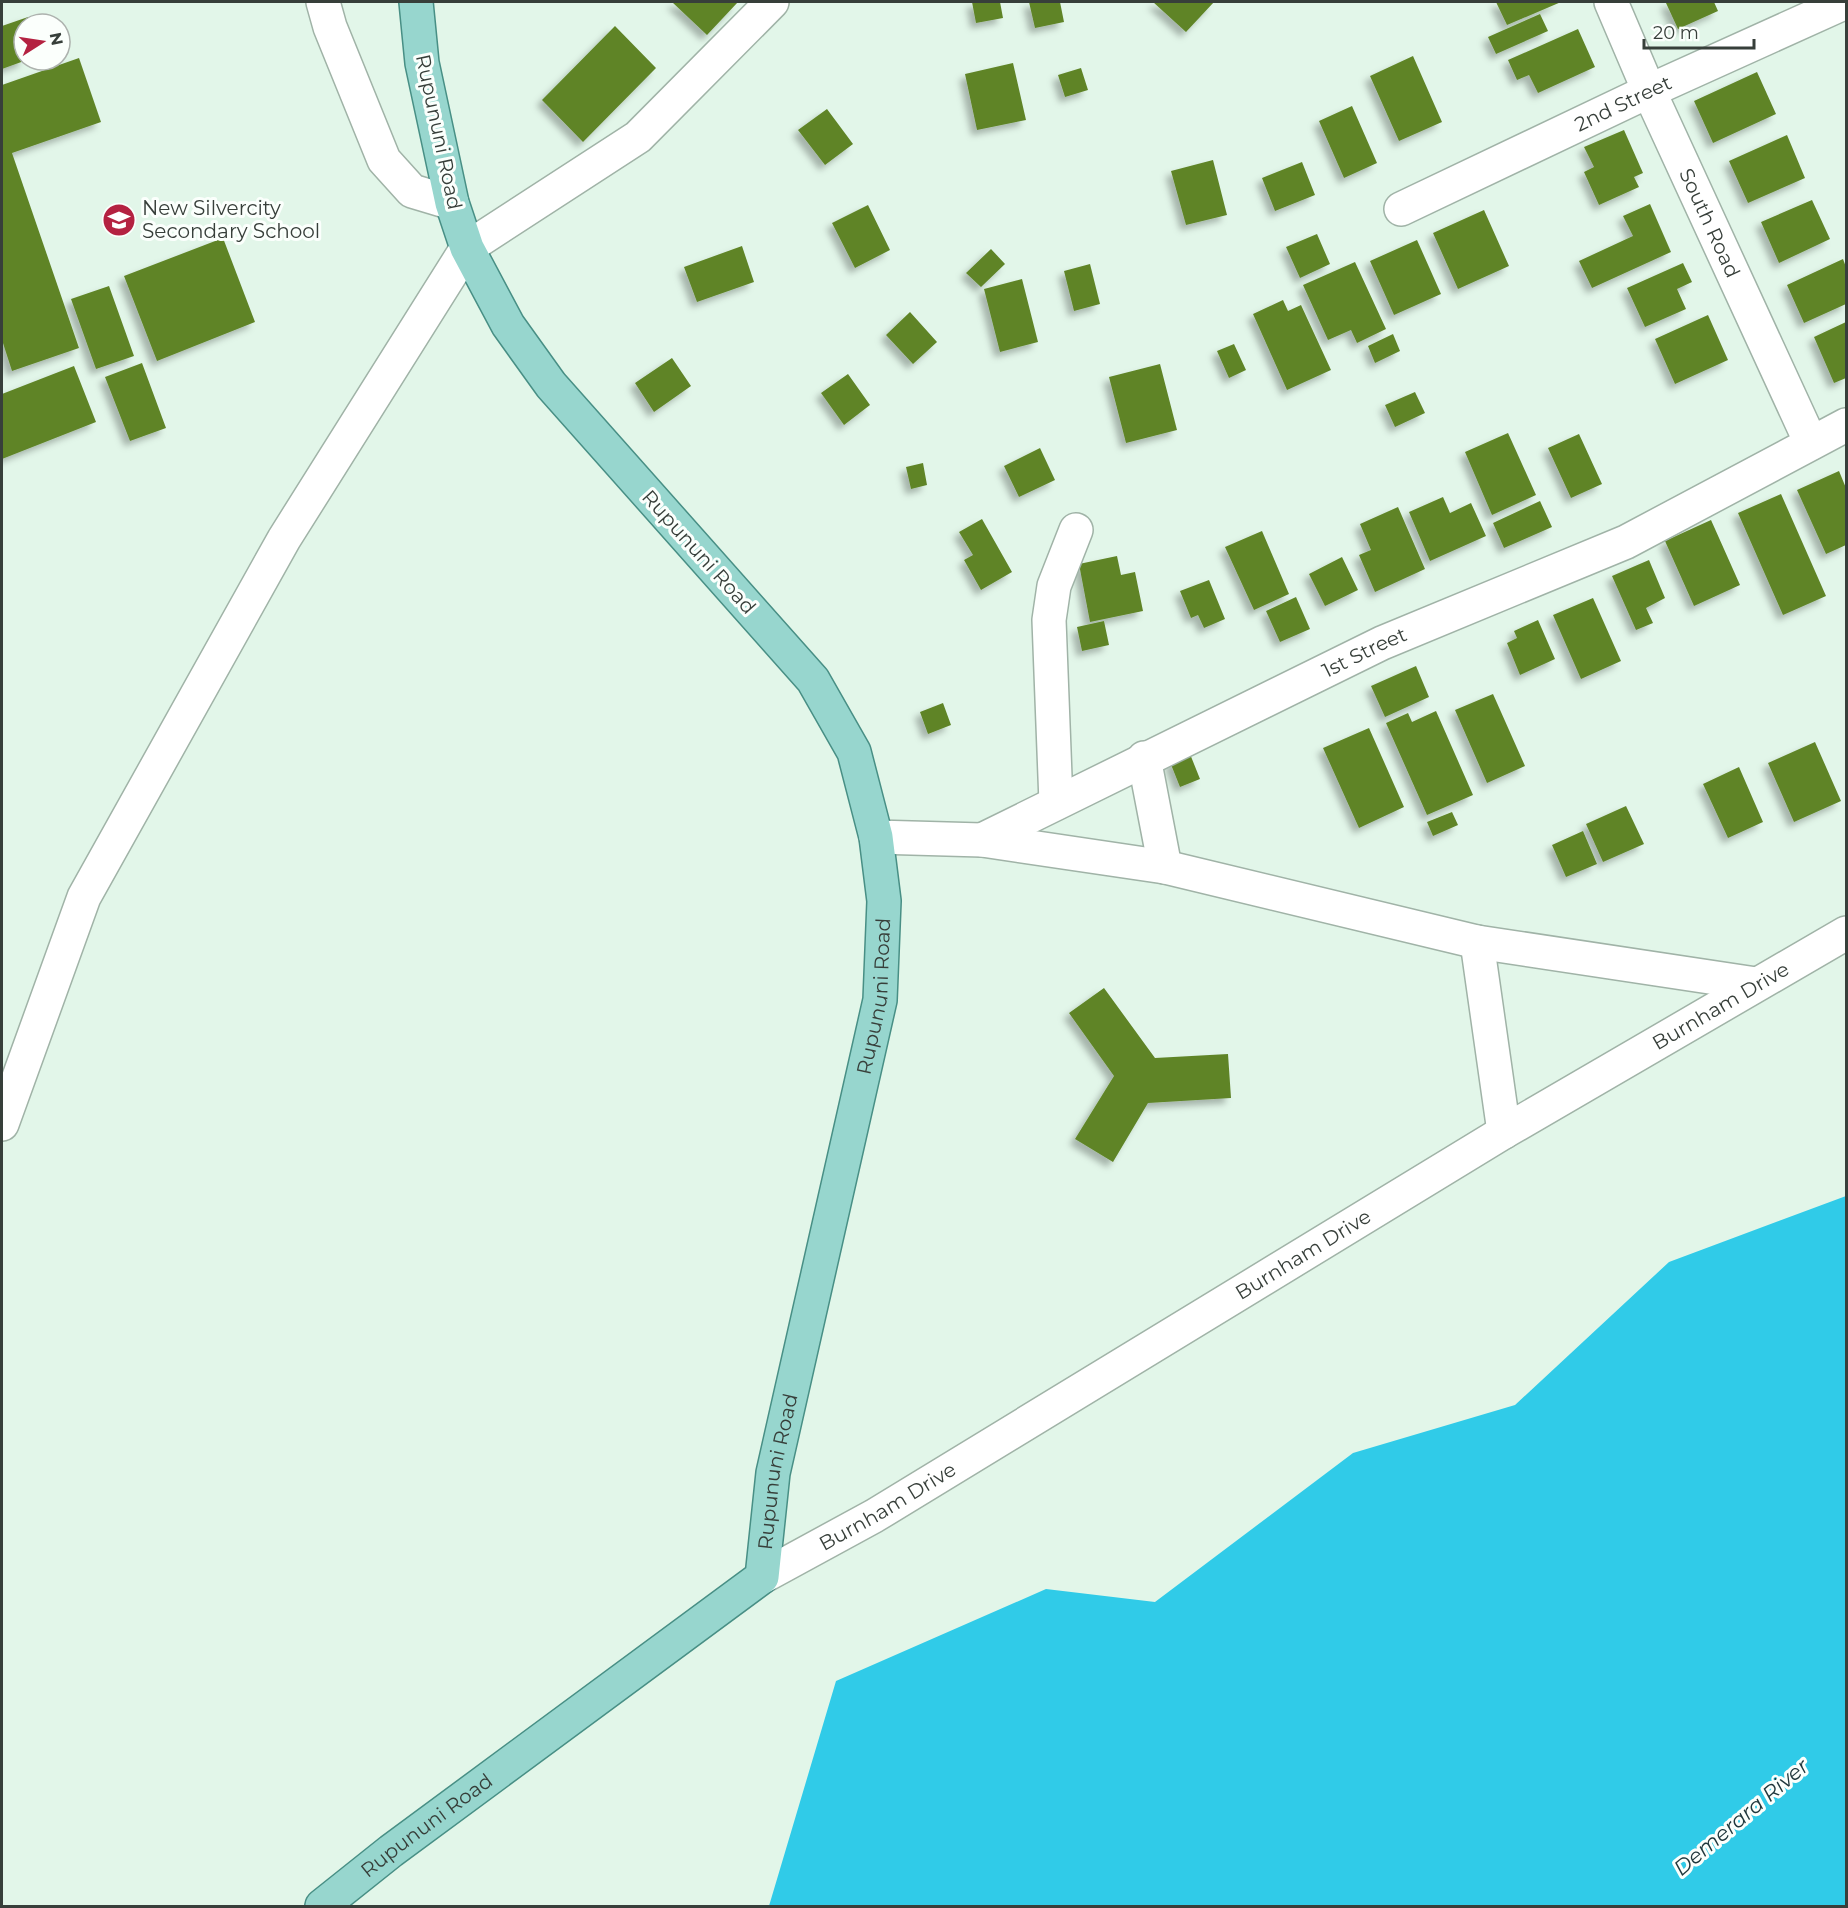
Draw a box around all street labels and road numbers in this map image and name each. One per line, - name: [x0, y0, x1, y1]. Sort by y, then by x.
- street label: Rupununi Road: [411, 52, 467, 212]
- street label: 2nd Street: [1571, 70, 1675, 137]
- street label: South Road: [1674, 165, 1745, 281]
- street label: Rupununi Road: [637, 485, 761, 619]
- street label: 1st Street: [1318, 622, 1410, 683]
- street label: Rupununi Road: [851, 917, 895, 1077]
- street label: Burnham Drive: [1648, 957, 1793, 1055]
- street label: Burnham Drive: [1231, 1204, 1375, 1305]
- street label: Rupununi Road: [753, 1391, 803, 1551]
- street label: Burnham Drive: [815, 1457, 960, 1556]
- street label: Rupununi Road: [356, 1768, 497, 1882]

